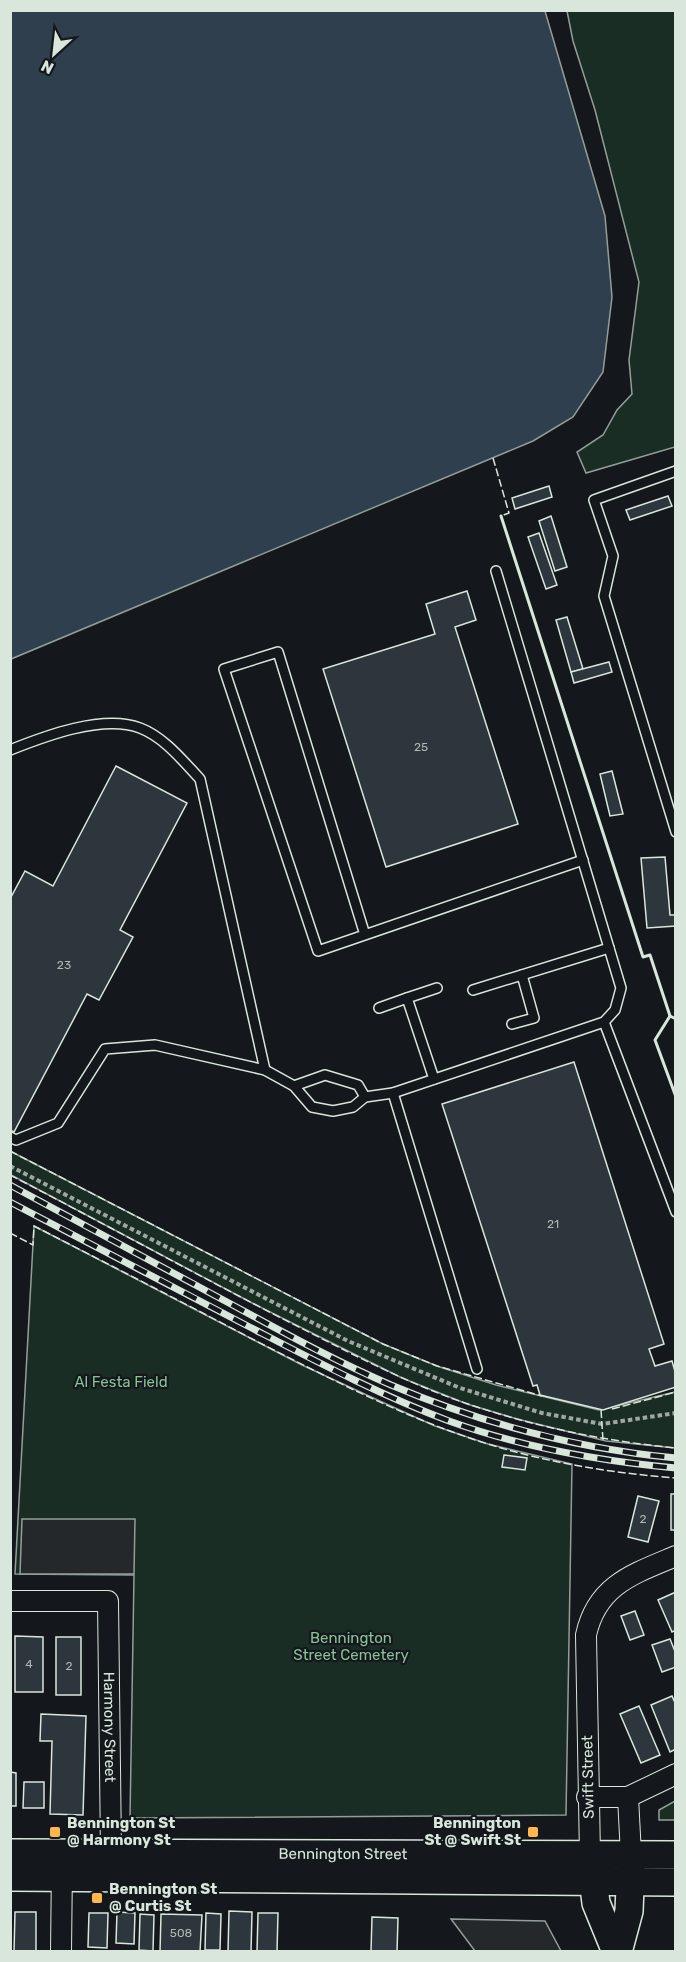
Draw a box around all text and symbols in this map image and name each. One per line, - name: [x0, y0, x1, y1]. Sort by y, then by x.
- north arrow: [24, 24, 84, 84]
- text: N: [38, 56, 57, 78]
- house number: 25: [414, 740, 428, 754]
- house number: 23: [57, 958, 71, 972]
- house number: 21: [547, 1217, 559, 1231]
- park label: Al Festa Field: [74, 1373, 168, 1391]
- house number: 2: [639, 1512, 647, 1526]
- park label: Bennington Street Cemetery: [293, 1629, 409, 1664]
- house number: 4: [25, 1657, 33, 1671]
- house number: 2: [65, 1659, 73, 1673]
- street label: Harmony Street: [100, 1672, 119, 1782]
- street label: Swift Street: [578, 1735, 598, 1819]
- place label: Bennington St @ Harmony St: [67, 1814, 175, 1849]
- place label: Bennington St @ Swift St: [424, 1814, 521, 1849]
- marker: Bennington St @ Harmony St: [48, 1825, 62, 1839]
- marker: Bennington St @ Swift St: [526, 1825, 540, 1839]
- street label: Bennington Street: [278, 1845, 408, 1863]
- place label: Bennington St @ Curtis St: [109, 1880, 217, 1915]
- marker: Bennington St @ Curtis St: [90, 1891, 104, 1905]
- house number: 508: [170, 1926, 192, 1940]

